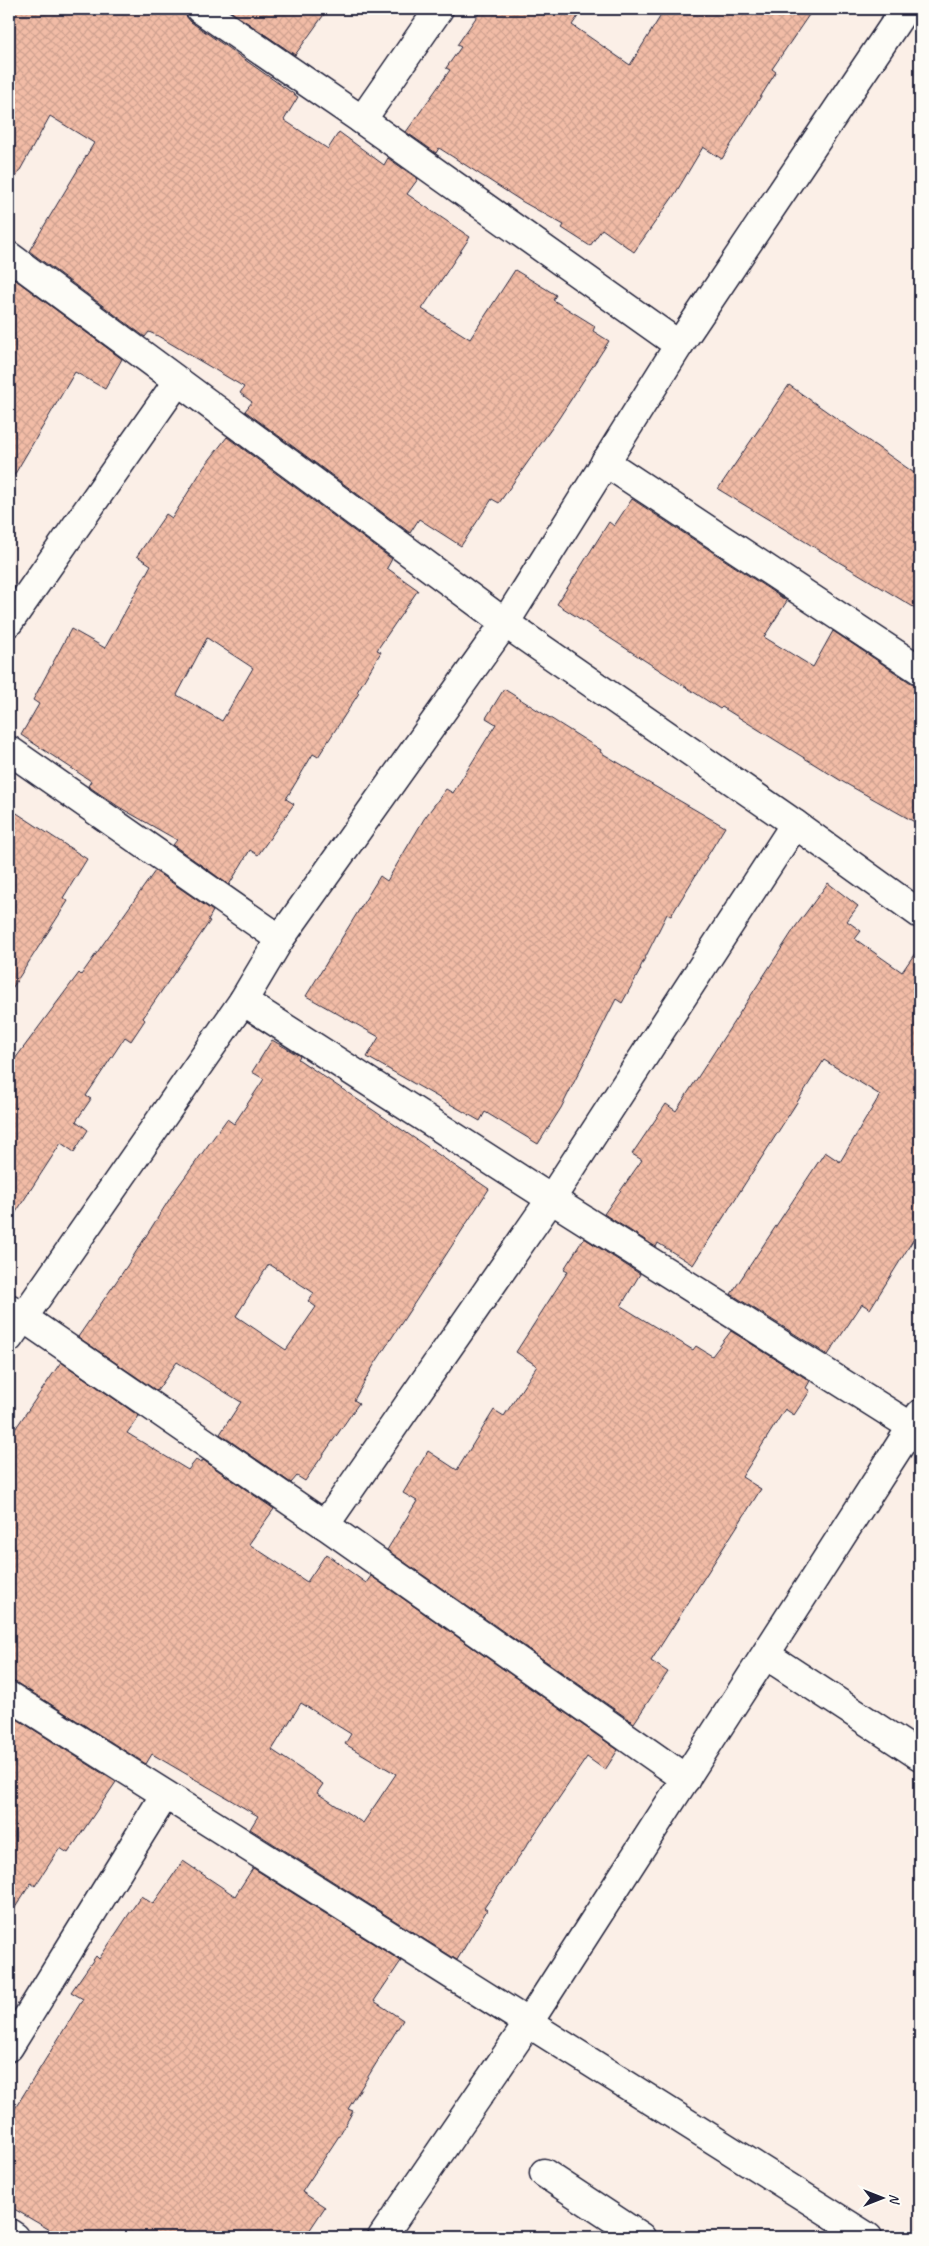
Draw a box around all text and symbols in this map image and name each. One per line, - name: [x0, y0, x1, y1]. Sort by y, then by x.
- north arrow: [856, 2174, 906, 2224]
- text: N: [886, 2194, 903, 2205]

